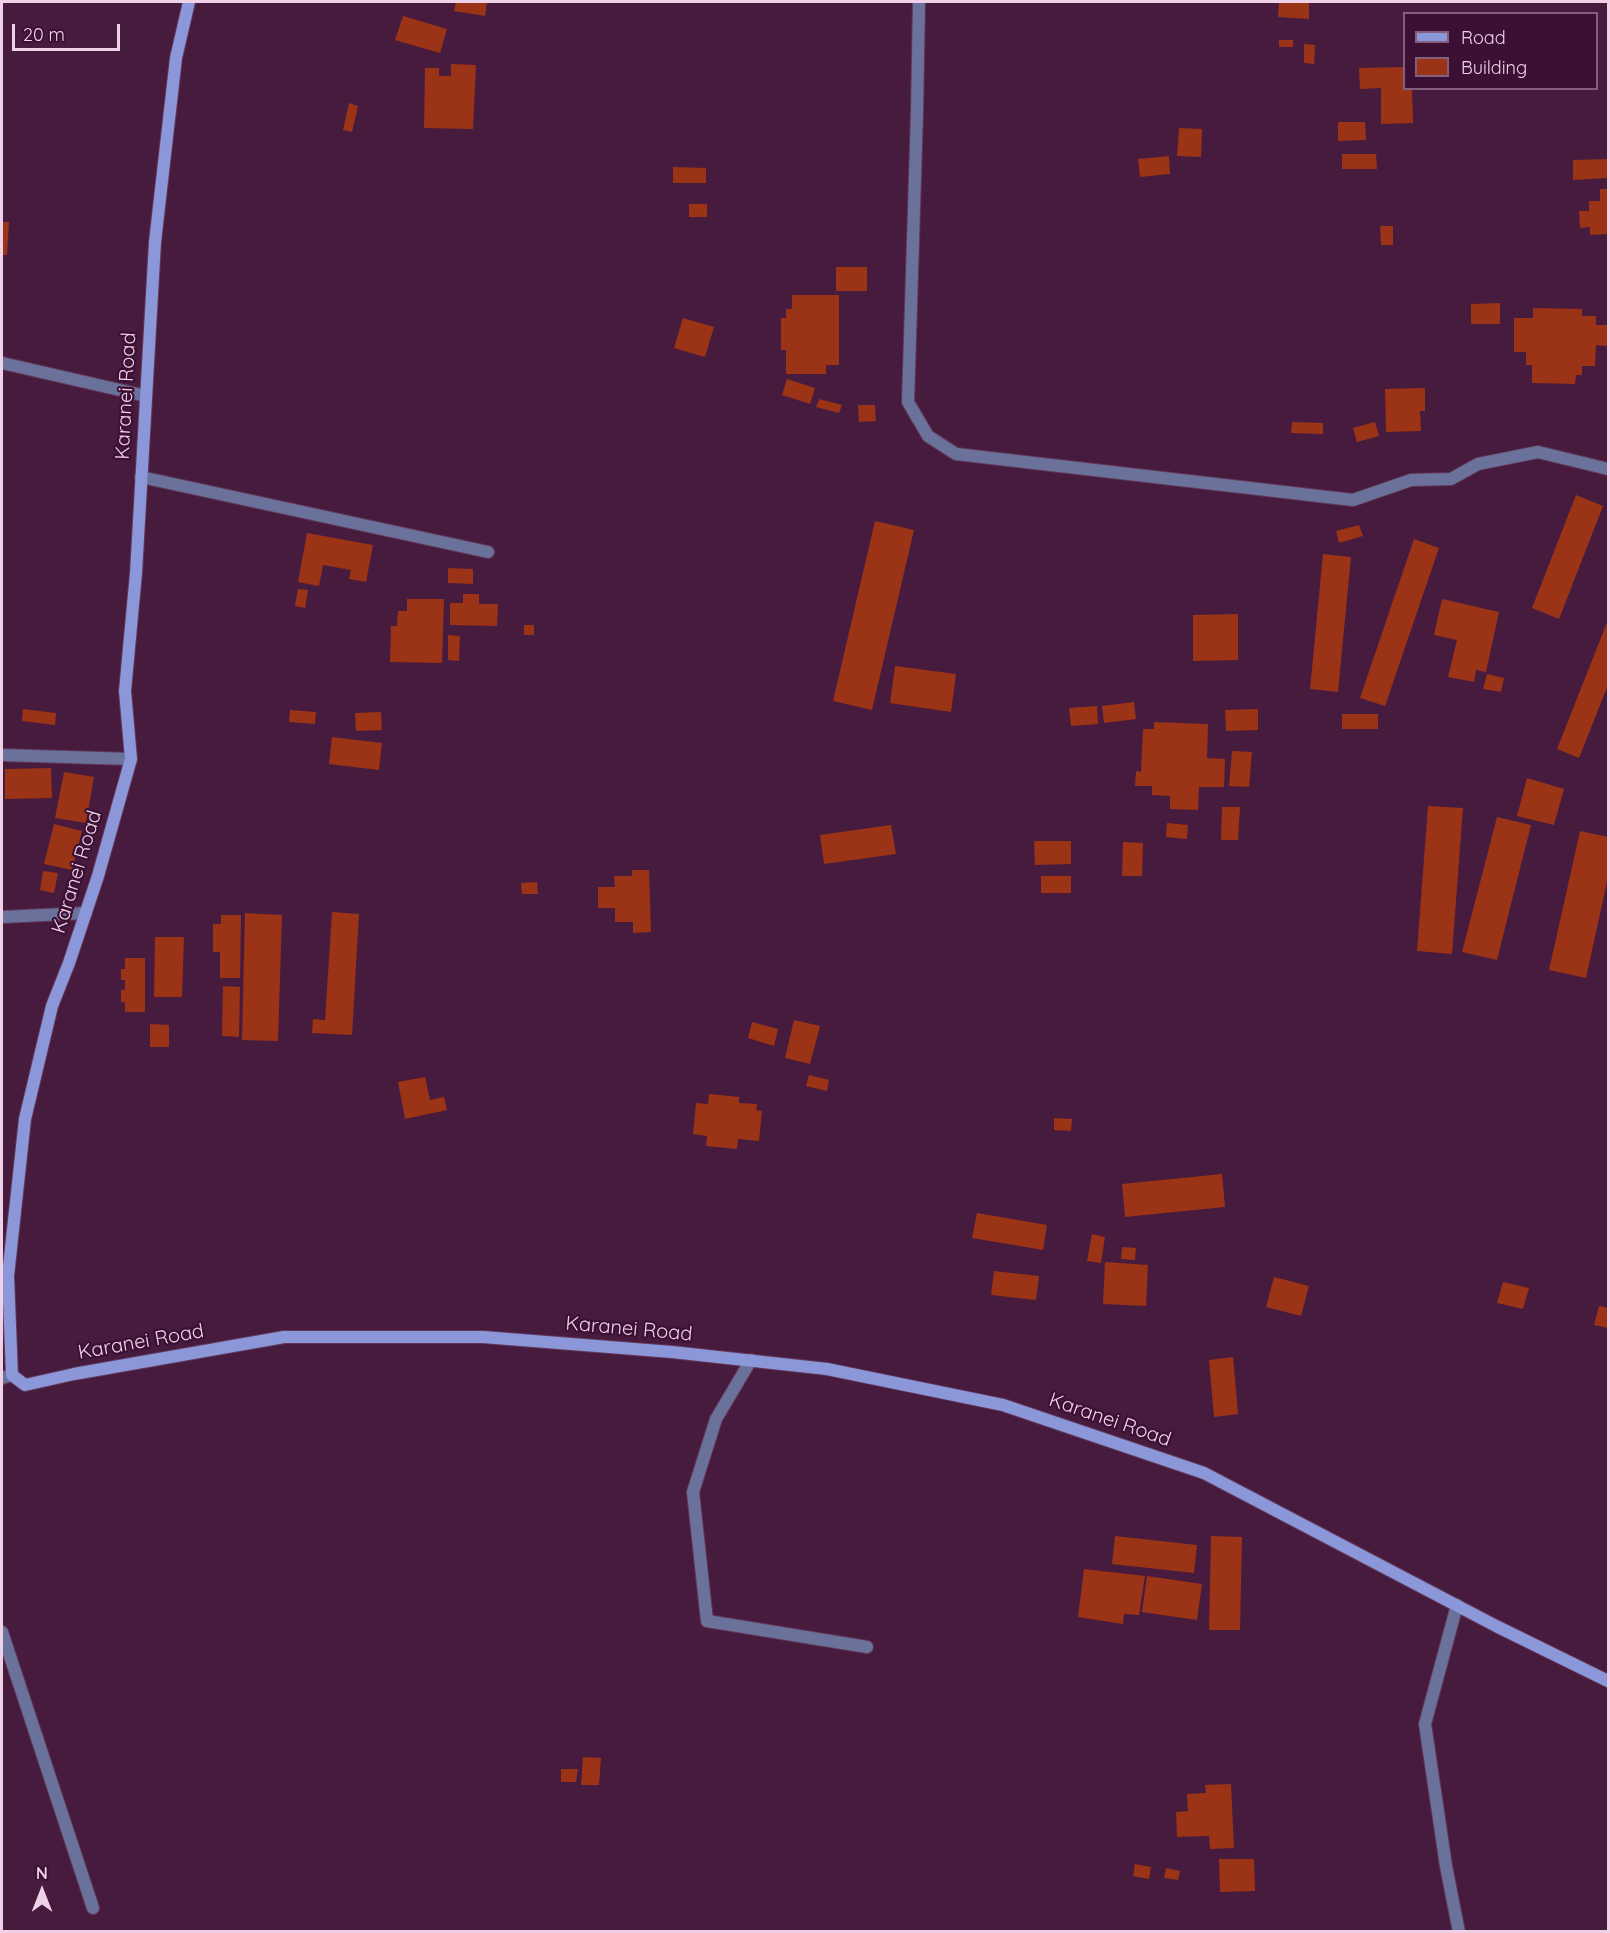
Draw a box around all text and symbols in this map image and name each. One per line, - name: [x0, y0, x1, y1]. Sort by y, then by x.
- scale bar: [15, 12, 123, 50]
- legend: [1403, 12, 1598, 90]
- text: 20 m: [23, 23, 65, 46]
- text: Road: [1461, 26, 1506, 49]
- text: Building: [1461, 56, 1527, 79]
- street label: Karanei Road: [111, 332, 141, 460]
- street label: Karanei Road: [47, 808, 107, 936]
- street label: Karanei Road: [564, 1311, 694, 1347]
- street label: Karanei Road: [76, 1319, 206, 1365]
- street label: Karanei Road: [1046, 1388, 1174, 1452]
- north arrow: [12, 1861, 72, 1921]
- text: N: [36, 1863, 48, 1883]

